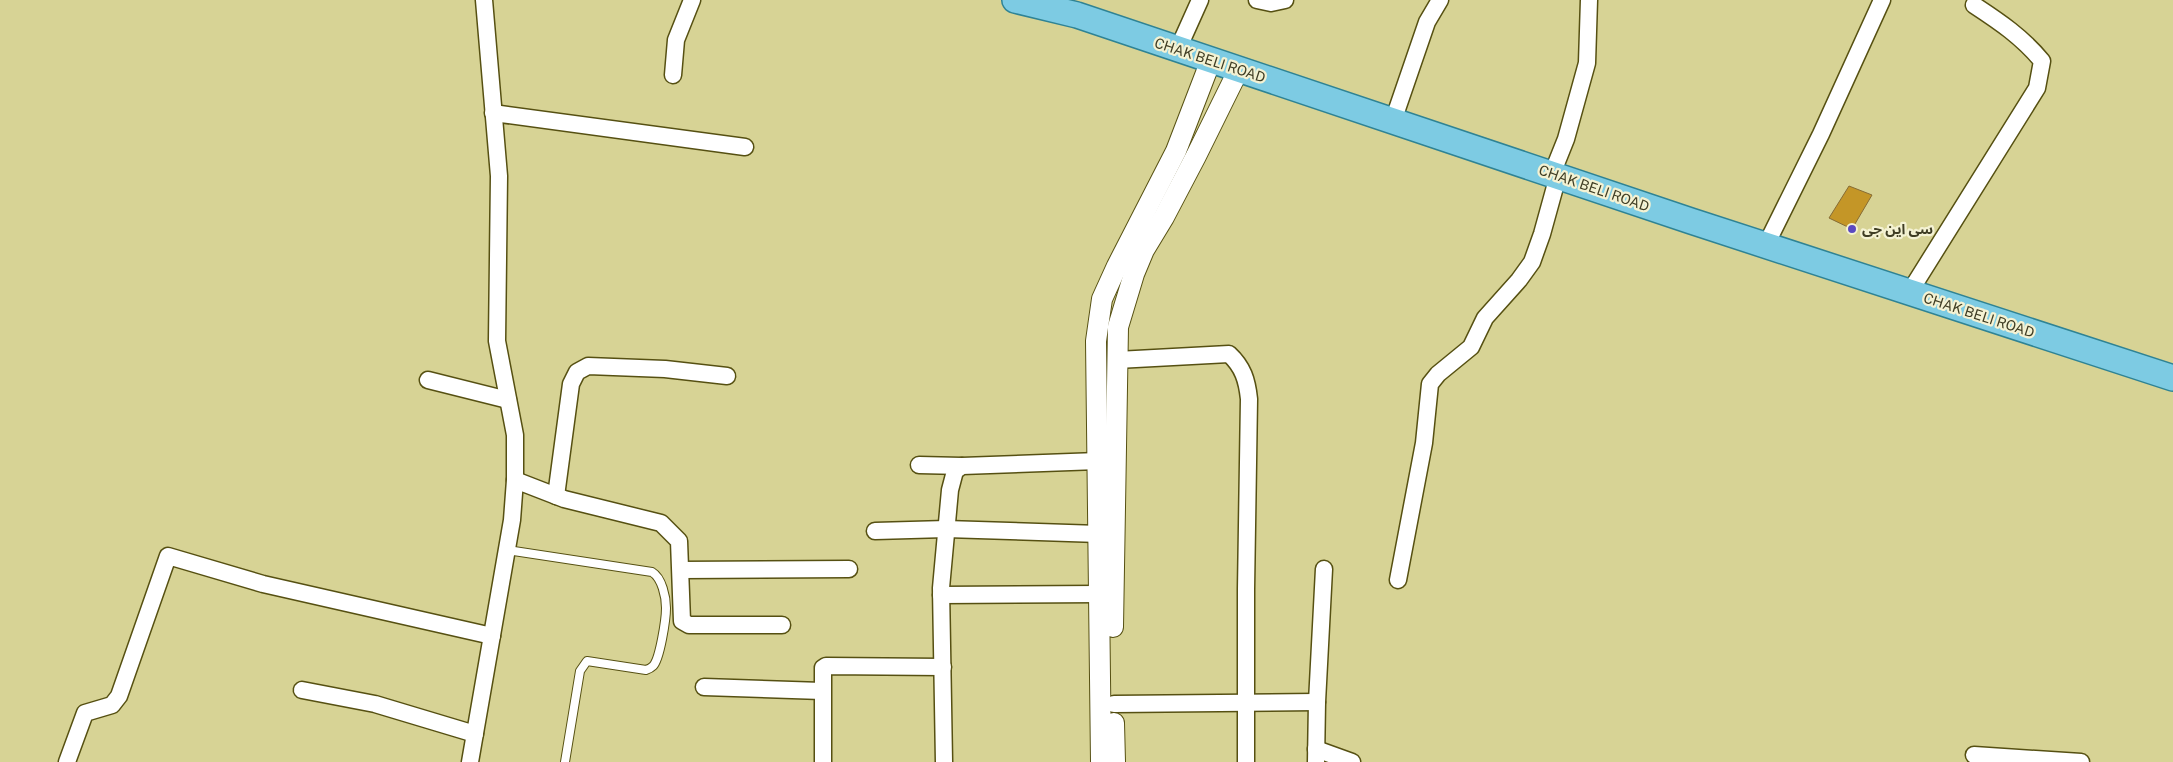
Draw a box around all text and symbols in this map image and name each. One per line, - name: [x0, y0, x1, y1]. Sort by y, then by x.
- street label: CHAK BELI ROAD: [1152, 35, 1268, 85]
- street label: CHAK BELI ROAD: [1537, 162, 1651, 214]
- place label: سی این جی: [1862, 221, 1933, 237]
- marker: سی این جی: [1846, 223, 1858, 235]
- street label: CHAK BELI ROAD: [1921, 290, 2037, 340]

